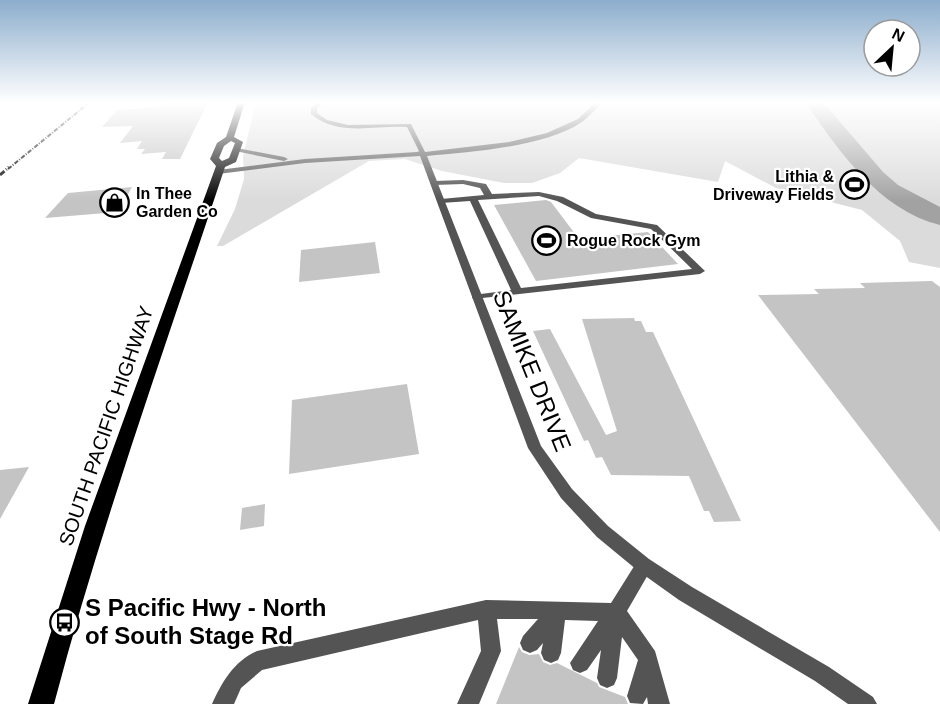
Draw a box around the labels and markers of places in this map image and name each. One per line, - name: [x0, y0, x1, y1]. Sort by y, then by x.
- place label: Lithia & Driveway Fields: [713, 168, 834, 203]
- sports icon: Lithia & Driveway Fields: [839, 169, 871, 201]
- place label: In Thee Garden Co: [136, 185, 218, 220]
- shop icon: In Thee Garden Co: [99, 186, 131, 218]
- sports icon: Rogue Rock Gym: [530, 224, 562, 256]
- place label: Rogue Rock Gym: [567, 232, 700, 249]
- place label: S Pacific Hwy - North of South Stage Rd: [85, 594, 326, 649]
- bus stop icon: S Pacific Hwy - North of South Stage Rd: [48, 606, 80, 638]

